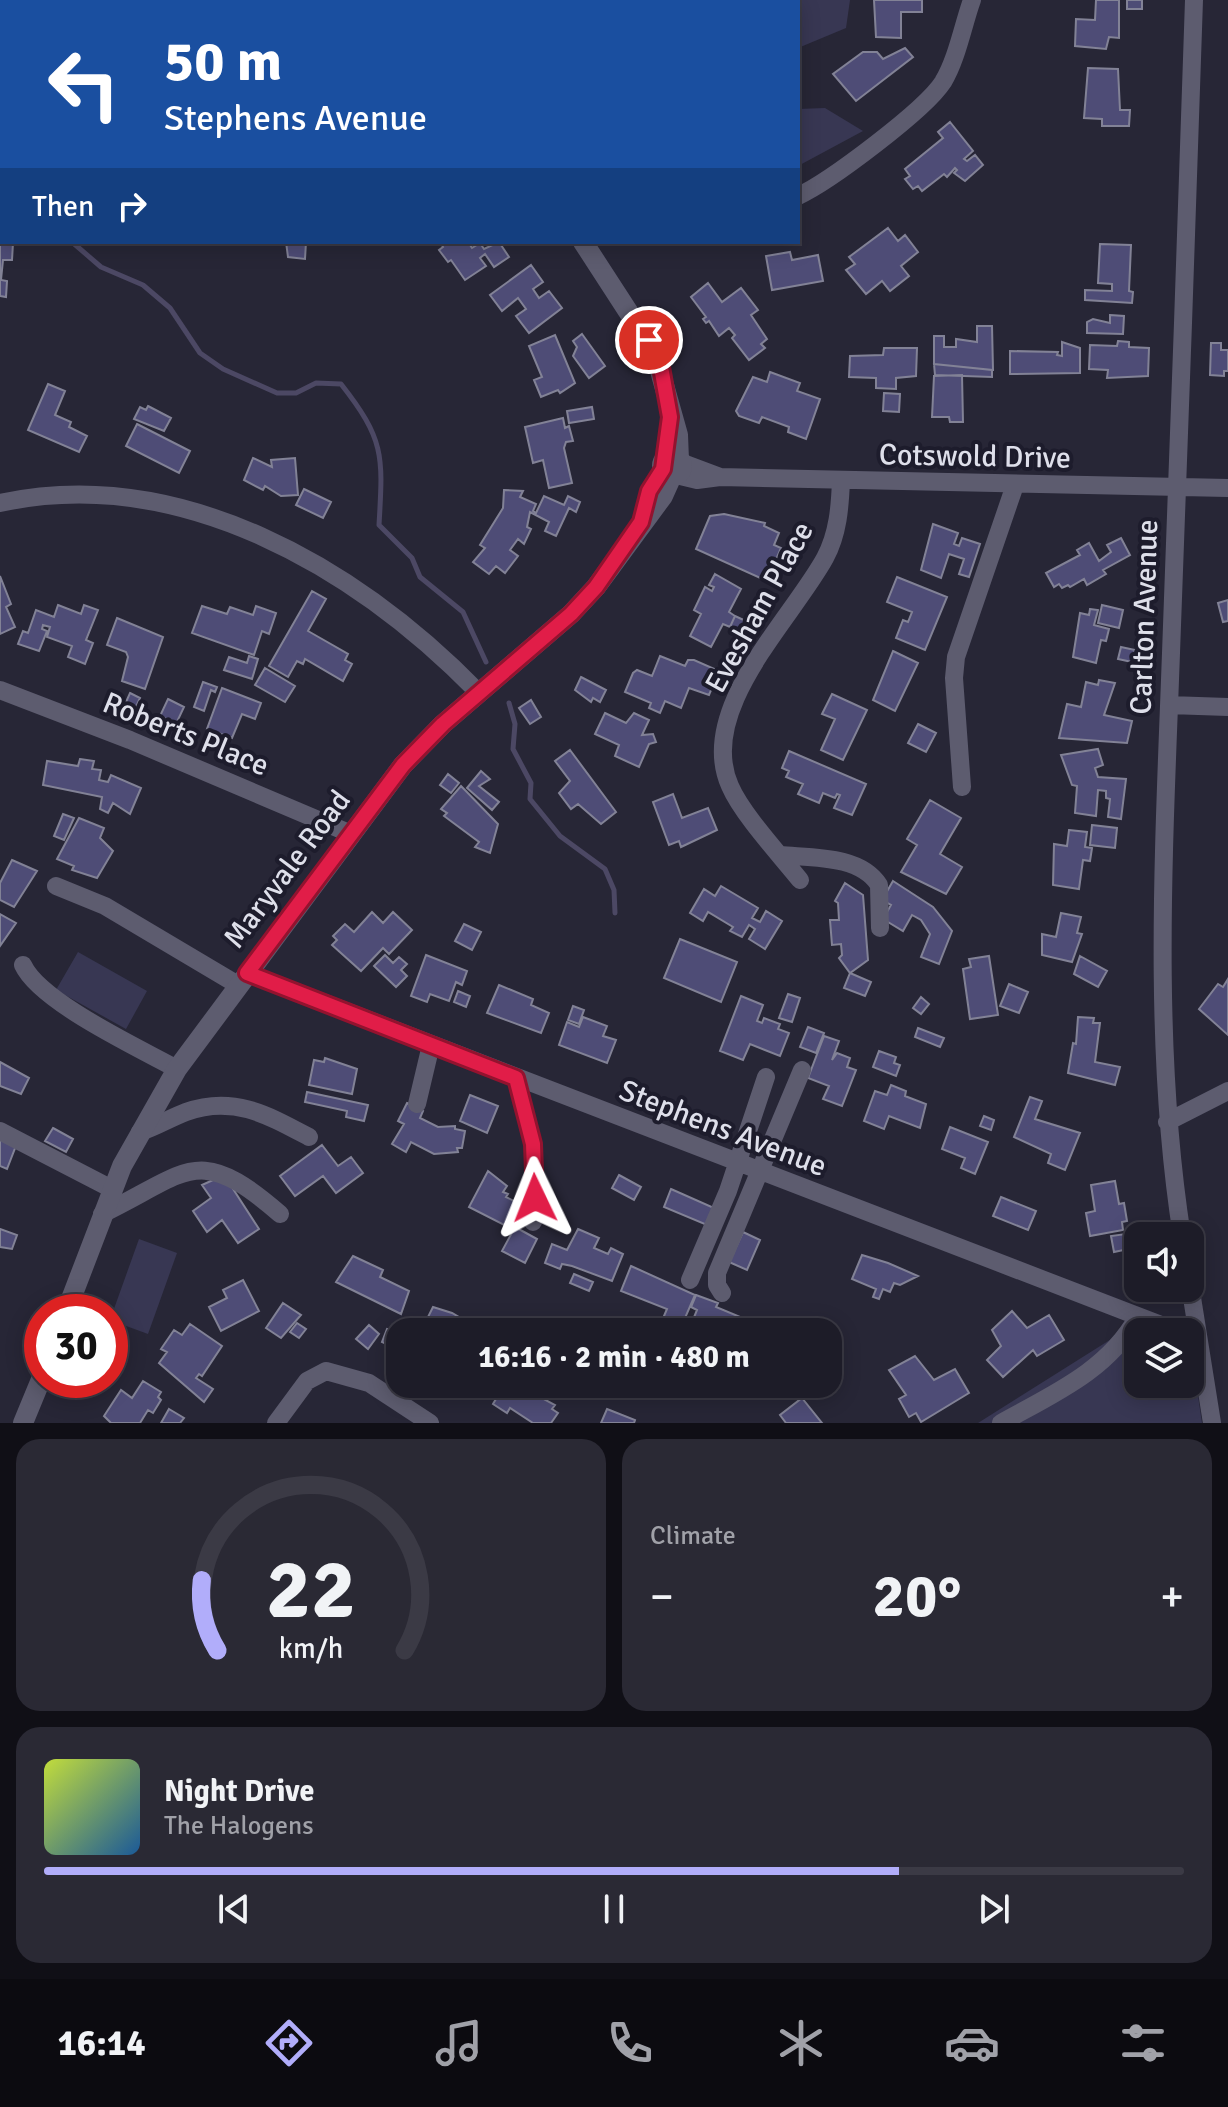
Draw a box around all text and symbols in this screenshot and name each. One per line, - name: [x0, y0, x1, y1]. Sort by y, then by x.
- text: 50 m: [164, 27, 282, 96]
- icon: left: [32, 32, 136, 136]
- text: Stephens Avenue: [164, 96, 427, 141]
- icon: right: [110, 184, 154, 228]
- text: Then: [32, 188, 94, 225]
- pin: [615, 306, 683, 374]
- icon: arrive: [627, 318, 671, 362]
- street label: Cotswold Drive: [879, 436, 1071, 477]
- street label: Evesham Place: [697, 515, 822, 699]
- street label: Carlton Avenue: [1123, 519, 1166, 715]
- street label: Roberts Place: [97, 684, 274, 785]
- street label: Maryvale Road: [216, 783, 359, 956]
- street label: Stephens Avenue: [614, 1072, 832, 1185]
- position arrow: [493, 1156, 577, 1240]
- map controls: [1124, 1222, 1204, 1398]
- button: sound: [1124, 1222, 1204, 1302]
- speed limit sign: 30: [24, 1294, 128, 1398]
- button: layers: [1124, 1318, 1204, 1398]
- text: 16:16 · 2 min · 480 m: [478, 1339, 750, 1376]
- text: Climate: [650, 1520, 736, 1552]
- text: 22: [266, 1539, 356, 1641]
- text: 20°: [873, 1560, 961, 1634]
- text: −: [650, 1570, 674, 1624]
- text: +: [1160, 1570, 1184, 1624]
- text: km/h: [279, 1631, 343, 1666]
- text: Night Drive: [164, 1773, 314, 1810]
- text: The Halogens: [164, 1810, 314, 1842]
- icon: previous: [212, 1887, 256, 1931]
- icon: pause: [592, 1887, 636, 1931]
- icon: next: [972, 1887, 1016, 1931]
- icon: directions: [261, 2015, 317, 2071]
- icon: music: [431, 2015, 487, 2071]
- icon: phone: [602, 2015, 658, 2071]
- icon: climate: [773, 2015, 829, 2071]
- icon: car: [944, 2015, 1000, 2071]
- icon: filters: [1115, 2015, 1171, 2071]
- text: 16:14: [57, 2021, 146, 2066]

